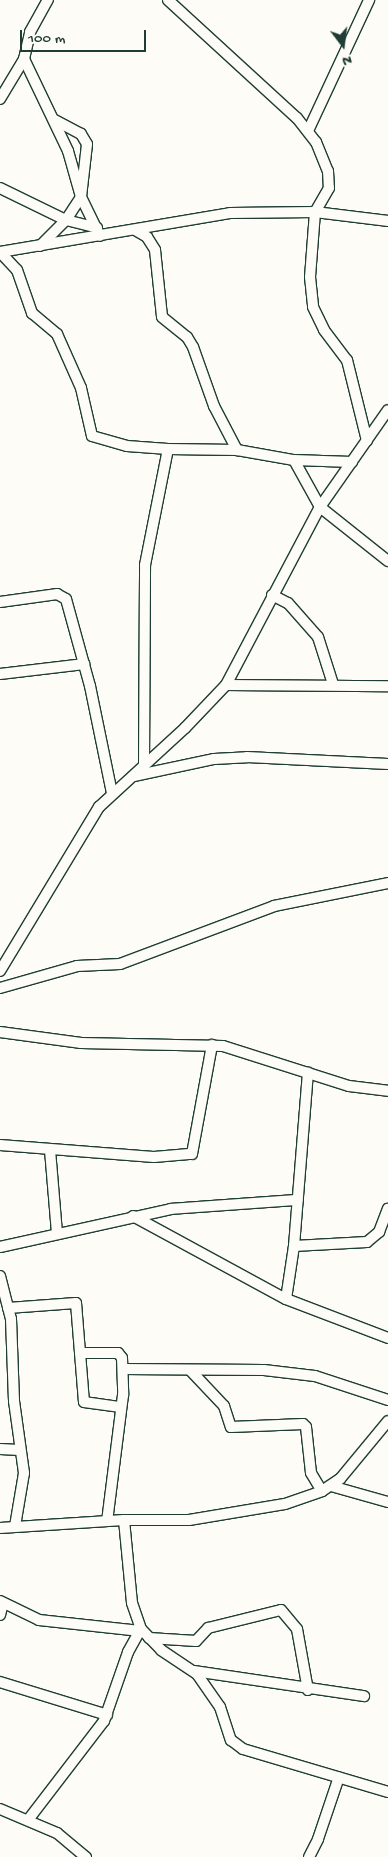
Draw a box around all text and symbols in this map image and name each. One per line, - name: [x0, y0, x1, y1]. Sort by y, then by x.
- scale bar: [22, 20, 149, 52]
- north arrow: [318, 20, 368, 70]
- text: 100 m: [28, 30, 65, 48]
- text: N: [340, 51, 354, 69]

